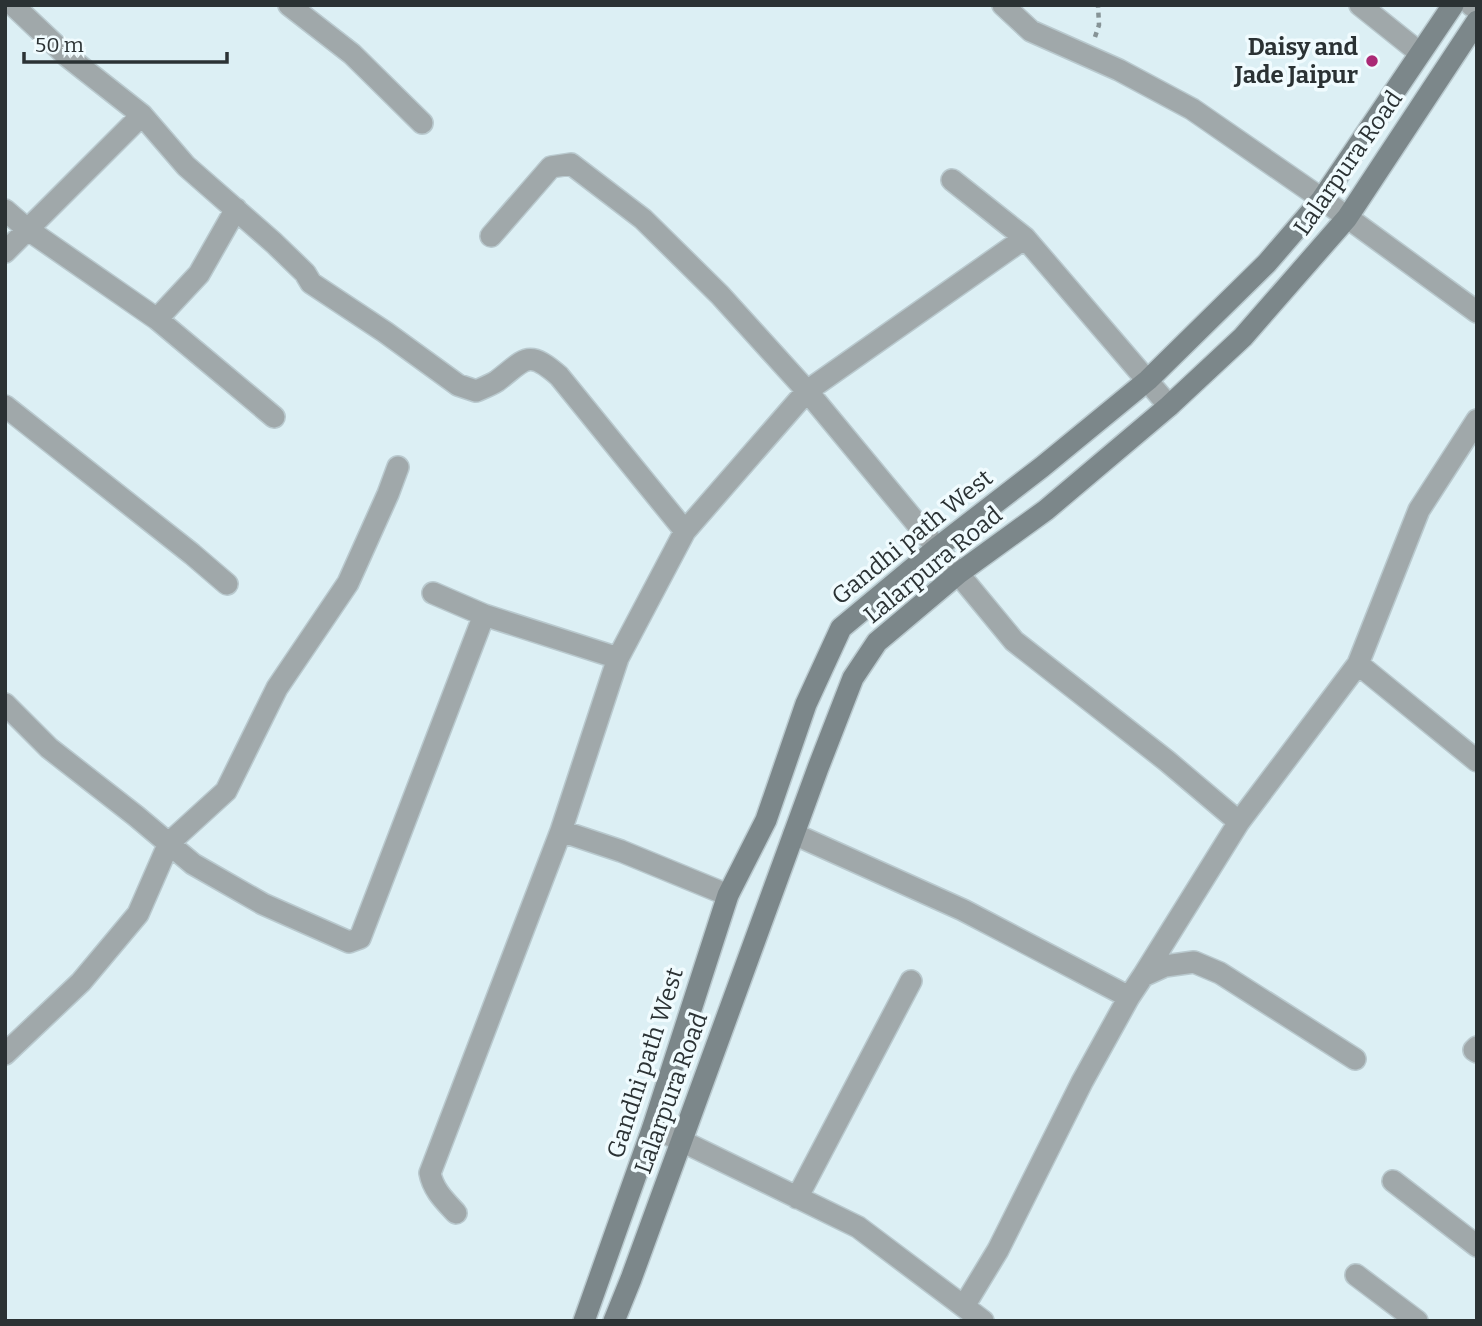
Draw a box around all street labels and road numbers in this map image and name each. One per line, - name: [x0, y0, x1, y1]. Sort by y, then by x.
- street label: Lalarpura Road: [1288, 86, 1408, 240]
- street label: Gandhi path West: [826, 463, 998, 610]
- street label: Lalarpura Road: [858, 501, 1008, 629]
- street label: Gandhi path West: [601, 964, 689, 1162]
- street label: Lalarpura Road: [629, 1009, 713, 1177]

